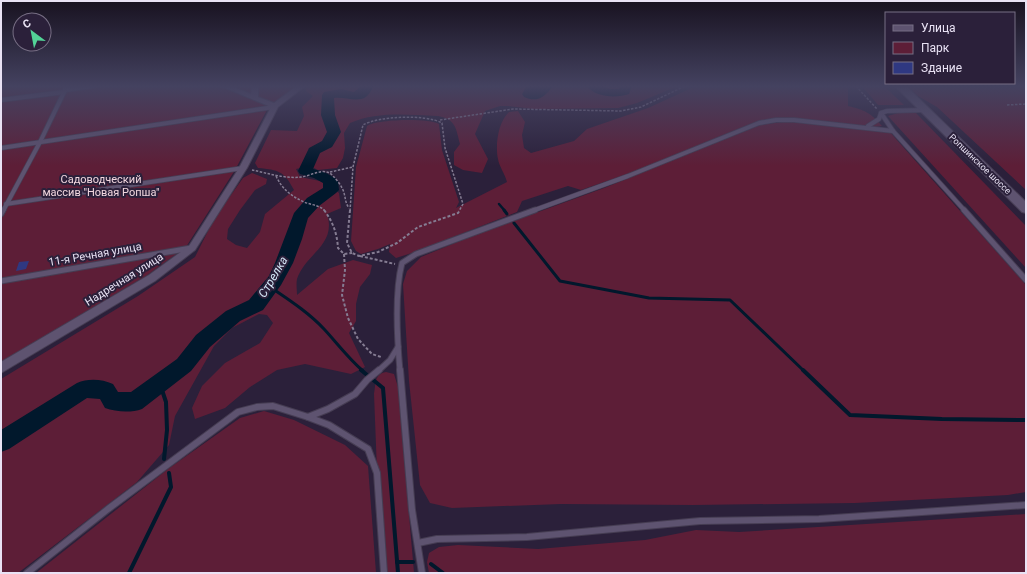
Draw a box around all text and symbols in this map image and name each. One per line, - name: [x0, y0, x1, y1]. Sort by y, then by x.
- north arrow: [12, 12, 52, 52]
- legend: [885, 12, 1015, 84]
- text: С: [20, 17, 33, 31]
- text: Улица: [921, 21, 956, 35]
- text: Парк: [921, 41, 950, 55]
- text: Здание: [921, 61, 962, 75]
- street label: Ропшинское шоссе: [947, 132, 1013, 196]
- park label: Садоводческий массив "Новая Ропша": [42, 173, 160, 199]
- street label: 11-я Речная улица: [48, 240, 143, 269]
- street label: Надречная улица: [83, 250, 166, 309]
- water label: Стрелка: [255, 254, 291, 300]

